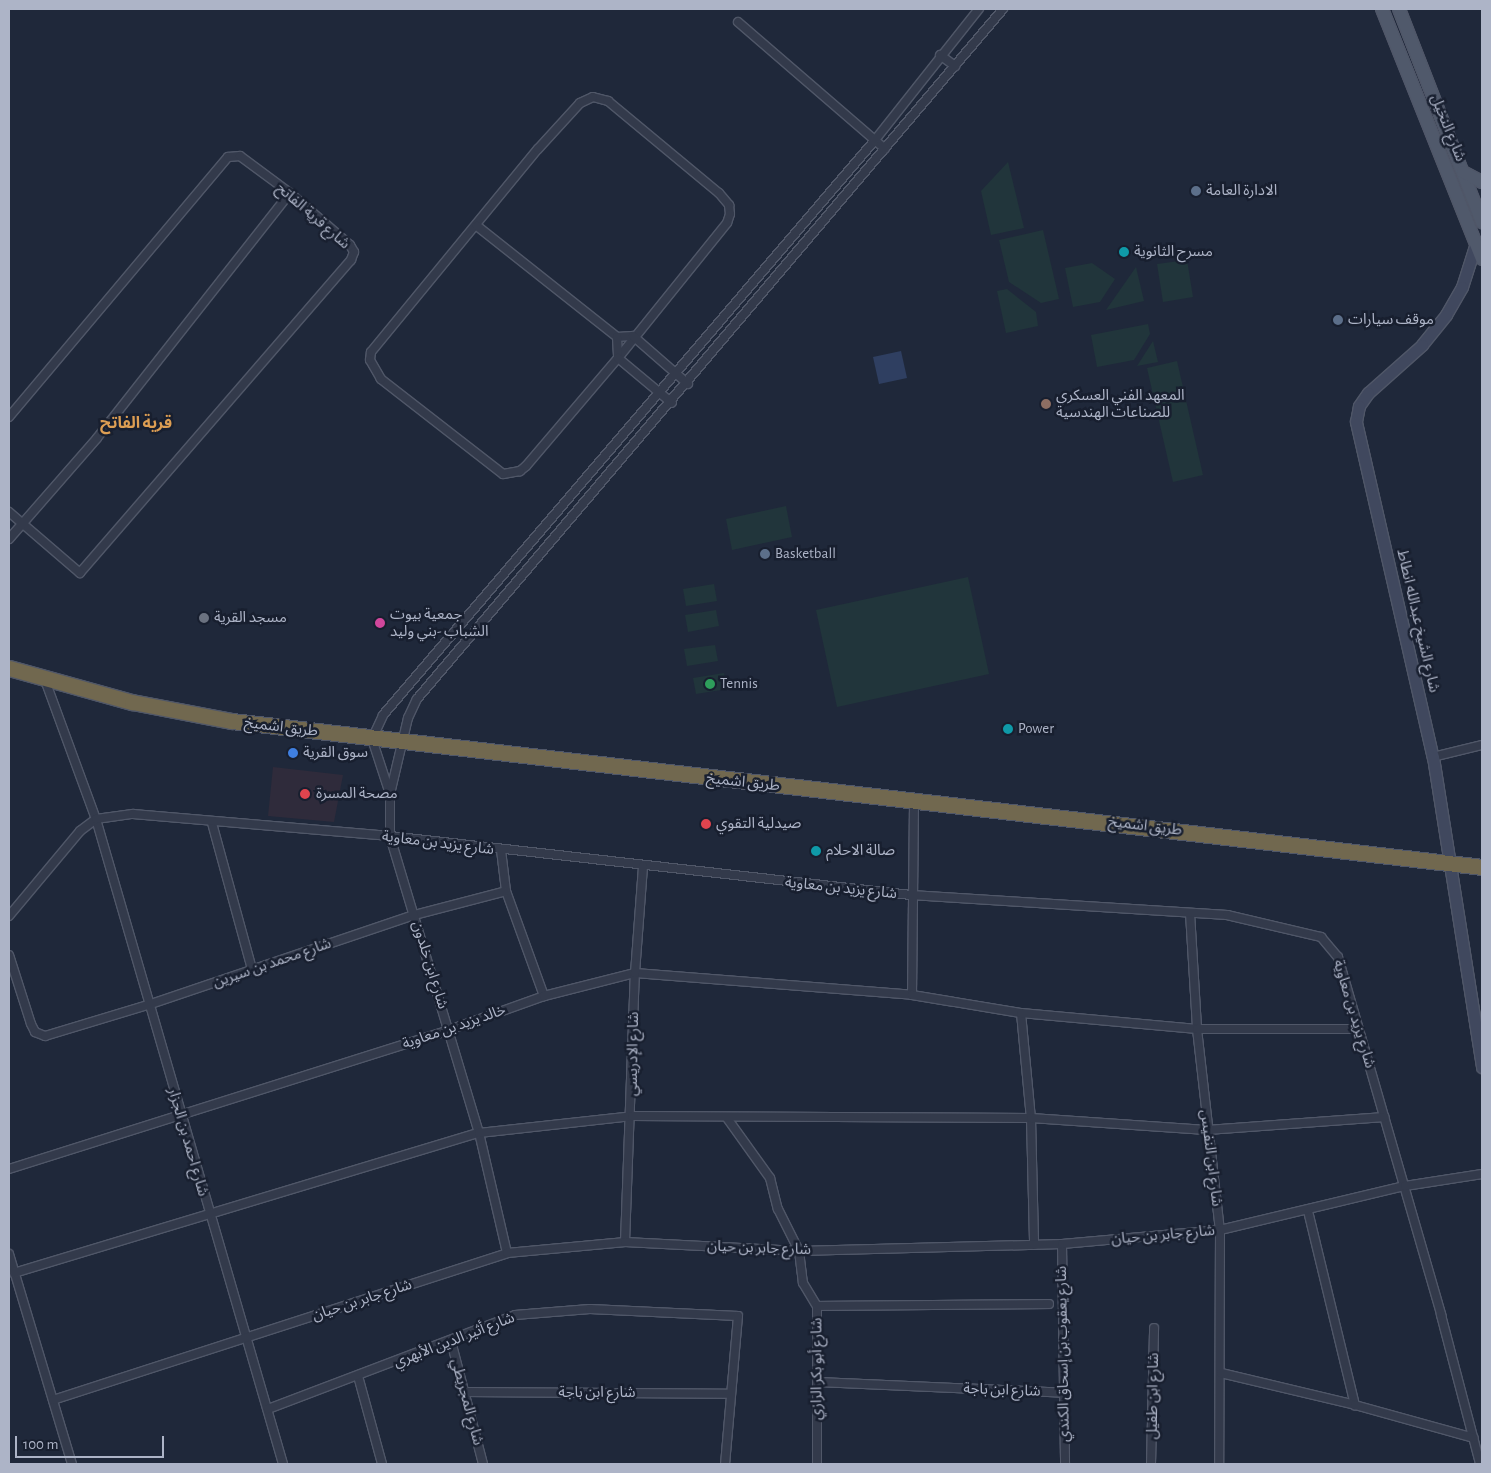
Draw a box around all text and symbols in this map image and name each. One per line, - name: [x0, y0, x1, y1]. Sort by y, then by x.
- street label: شارع النخيل: [1426, 92, 1470, 164]
- street label: شارع قرية الفاتح: [273, 179, 353, 253]
- place label: الادارة العامة: [1206, 182, 1277, 200]
- marker: الادارة العامة: [1190, 185, 1202, 197]
- place label: مسرح الثانوية: [1134, 243, 1213, 261]
- marker: مسرح الثانوية: [1118, 246, 1130, 258]
- place label: موقف سيارات: [1348, 311, 1434, 329]
- marker: موقف سيارات: [1332, 314, 1344, 326]
- place label: المعهد الفني العسكري للصناعات الهندسية: [1056, 386, 1185, 421]
- marker: المعهد الفني العسكري للصناعات الهندسية: [1040, 398, 1052, 410]
- district label: قرية الفاتح: [100, 413, 172, 433]
- place label: Basketball: [775, 545, 836, 563]
- marker: Basketball: [759, 548, 771, 560]
- street label: شارع الشيخ عبدالله انطاط: [1393, 548, 1443, 694]
- place label: جمعية بيوت الشباب -بني وليد: [390, 605, 489, 640]
- place label: مسجد القرية: [214, 609, 287, 627]
- marker: مسجد القرية: [198, 612, 210, 624]
- marker: جمعية بيوت الشباب -بني وليد: [374, 617, 386, 629]
- place label: Tennis: [720, 675, 758, 693]
- marker: Tennis: [704, 678, 716, 690]
- street label: طريق اشميخ: [243, 714, 319, 740]
- place label: Power: [1018, 720, 1054, 738]
- marker: Power: [1002, 723, 1014, 735]
- place label: سوق القرية: [303, 744, 368, 762]
- marker: سوق القرية: [287, 747, 299, 759]
- street label: طريق اشميخ: [705, 769, 781, 795]
- place label: مصحة المسرة: [316, 785, 398, 803]
- marker: مصحة المسرة: [298, 787, 312, 801]
- street label: طريق اشميخ: [1107, 813, 1183, 839]
- place label: صيدلية التقوي: [716, 815, 801, 833]
- marker: صيدلية التقوي: [700, 818, 712, 830]
- street label: شارع يزيد بن معاوية: [381, 827, 495, 859]
- place label: صالة الاحلام: [826, 842, 895, 860]
- marker: صالة الاحلام: [810, 845, 822, 857]
- street label: شارع يزيد بن معاوية: [784, 873, 898, 903]
- street label: شارع ابن خلدون: [408, 919, 452, 1011]
- street label: شارع محمد بن سيرين: [210, 934, 334, 992]
- street label: شارع يزيد بن معاوية: [1329, 958, 1379, 1070]
- street label: خالد يزيد بن معاوية: [400, 1001, 508, 1053]
- street label: شارع الإدريسي: [623, 1012, 643, 1096]
- street label: شارع احمد بن الجزار: [164, 1086, 212, 1198]
- street label: شارع ابن النفيس: [1196, 1109, 1226, 1207]
- street label: شارع جابر بن حيان: [1110, 1222, 1216, 1248]
- street label: شارع جابر بن حيان: [707, 1237, 811, 1259]
- street label: شارع يعقوب بن إسحاق الكندي: [1052, 1266, 1074, 1442]
- street label: شارع جابر بن حيان: [310, 1275, 414, 1325]
- street label: شارع أثير الدين الأبهري: [391, 1309, 517, 1371]
- street label: شارع أبو بكر الرازي: [808, 1318, 826, 1420]
- street label: شارع ابن طفيل: [1143, 1352, 1163, 1440]
- street label: شارع المجريطي: [447, 1357, 487, 1447]
- street label: شارع ابن باجة: [963, 1380, 1041, 1400]
- street label: شارع ابن باجة: [558, 1384, 636, 1402]
- scale bar: [18, 1426, 166, 1458]
- text: 100 m: [23, 1437, 58, 1452]

